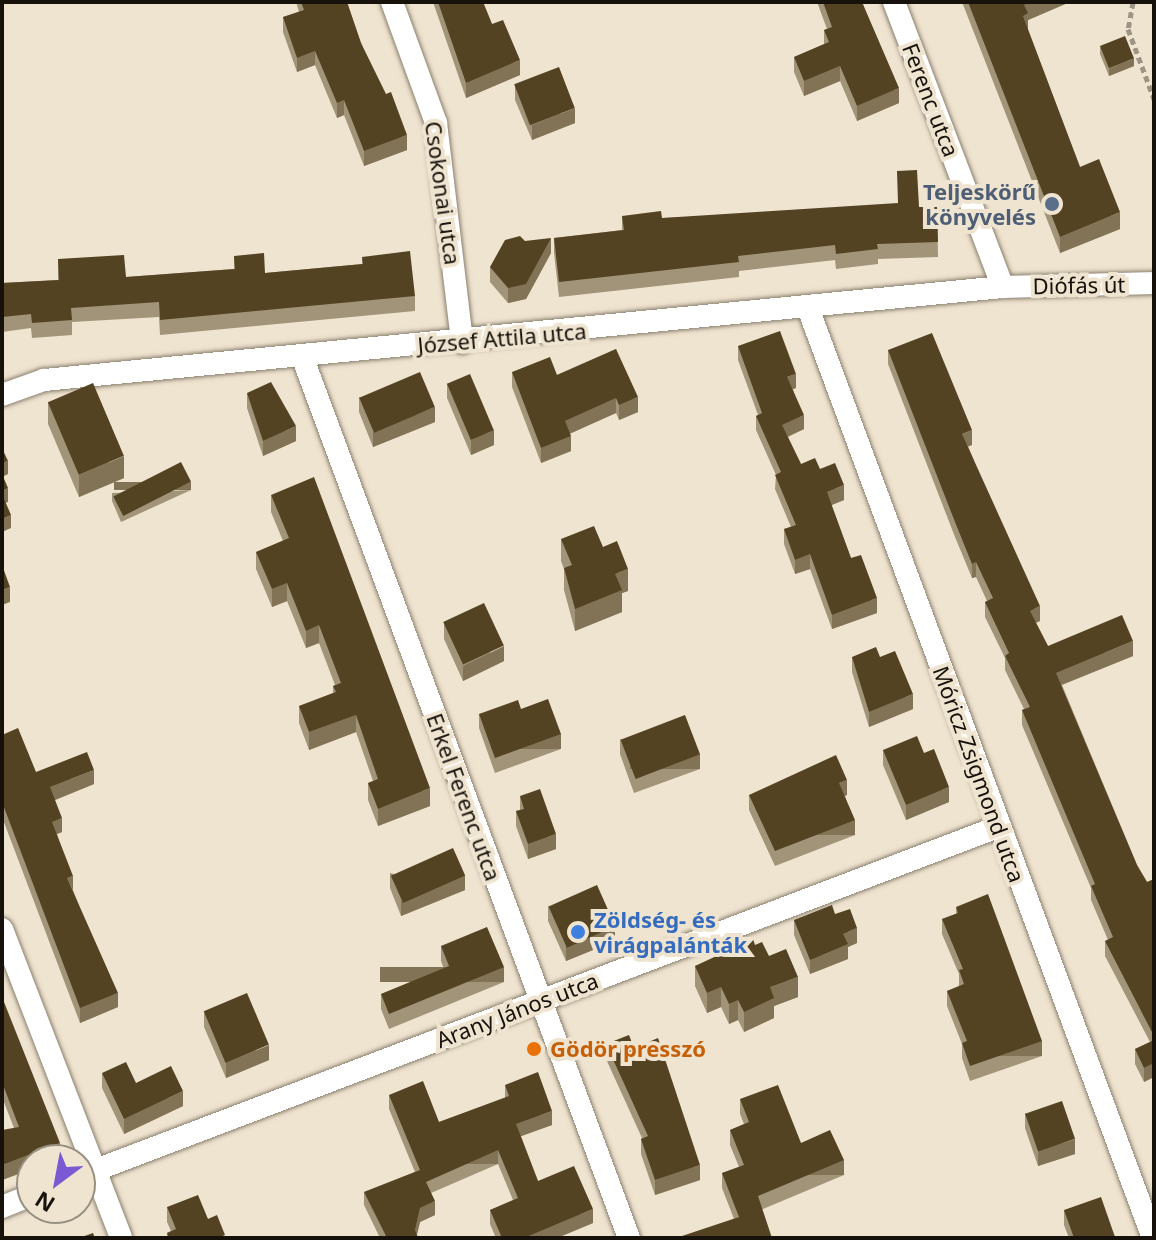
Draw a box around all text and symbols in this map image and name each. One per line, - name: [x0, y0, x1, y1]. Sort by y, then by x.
- street label: Ferenc utca: [897, 40, 965, 160]
- street label: Csokonai utca: [420, 120, 466, 266]
- place label: Teljeskörű könyvelés: [923, 178, 1036, 230]
- marker: Teljeskörű könyvelés: [1043, 195, 1061, 213]
- street label: Diófás út: [1032, 271, 1126, 299]
- street label: József Attila utca: [416, 317, 588, 359]
- street label: Móricz Zsigmond utca: [928, 662, 1030, 886]
- street label: Erkel Ferenc utca: [421, 710, 507, 884]
- place label: Zöldség- és virágpalánták: [594, 906, 747, 958]
- marker: Zöldség- és virágpalánták: [569, 923, 587, 941]
- street label: Arany János utca: [432, 967, 602, 1053]
- place label: Gödör presszó: [550, 1036, 706, 1062]
- marker: Gödör presszó: [525, 1040, 543, 1058]
- north arrow: [16, 1144, 96, 1224]
- text: N: [29, 1185, 60, 1220]

